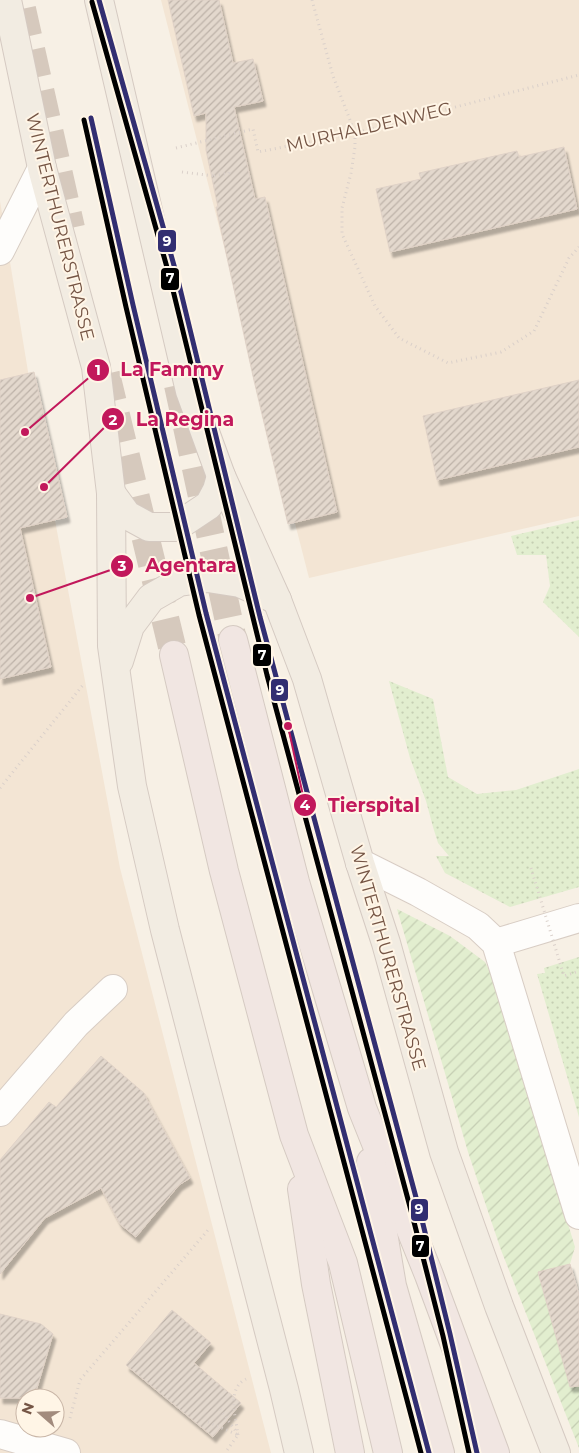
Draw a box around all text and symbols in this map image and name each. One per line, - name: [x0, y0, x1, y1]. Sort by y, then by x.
- street label: MURHALDENWEG: [284, 97, 454, 157]
- street label: WINTERTHURERSTRASSE: [21, 111, 99, 343]
- line badge: 9: [157, 229, 177, 253]
- text: 9: [163, 232, 172, 250]
- line badge: 7: [160, 267, 180, 291]
- text: 7: [166, 269, 175, 287]
- callout: La Fammy: [85, 353, 233, 387]
- text: La Fammy: [120, 358, 224, 381]
- text: 1: [95, 360, 101, 379]
- callout: La Regina: [101, 402, 244, 436]
- text: La Regina: [136, 408, 234, 431]
- text: 2: [109, 410, 118, 429]
- callout: Agentara: [110, 549, 246, 583]
- text: Agentara: [144, 554, 237, 577]
- text: 3: [117, 556, 127, 575]
- line badge: 7: [252, 643, 272, 667]
- text: 7: [258, 646, 267, 664]
- line badge: 9: [270, 678, 289, 702]
- text: 9: [276, 681, 285, 699]
- callout: Tierspital: [293, 788, 430, 822]
- text: Tierspital: [328, 794, 420, 817]
- text: 4: [300, 795, 311, 814]
- street label: WINTERTHURERSTRASSE: [345, 843, 431, 1073]
- line badge: 9: [410, 1198, 429, 1222]
- text: 9: [415, 1200, 424, 1218]
- line badge: 7: [411, 1234, 430, 1258]
- text: 7: [416, 1237, 425, 1255]
- north arrow: [15, 1388, 65, 1438]
- text: N: [17, 1400, 38, 1417]

